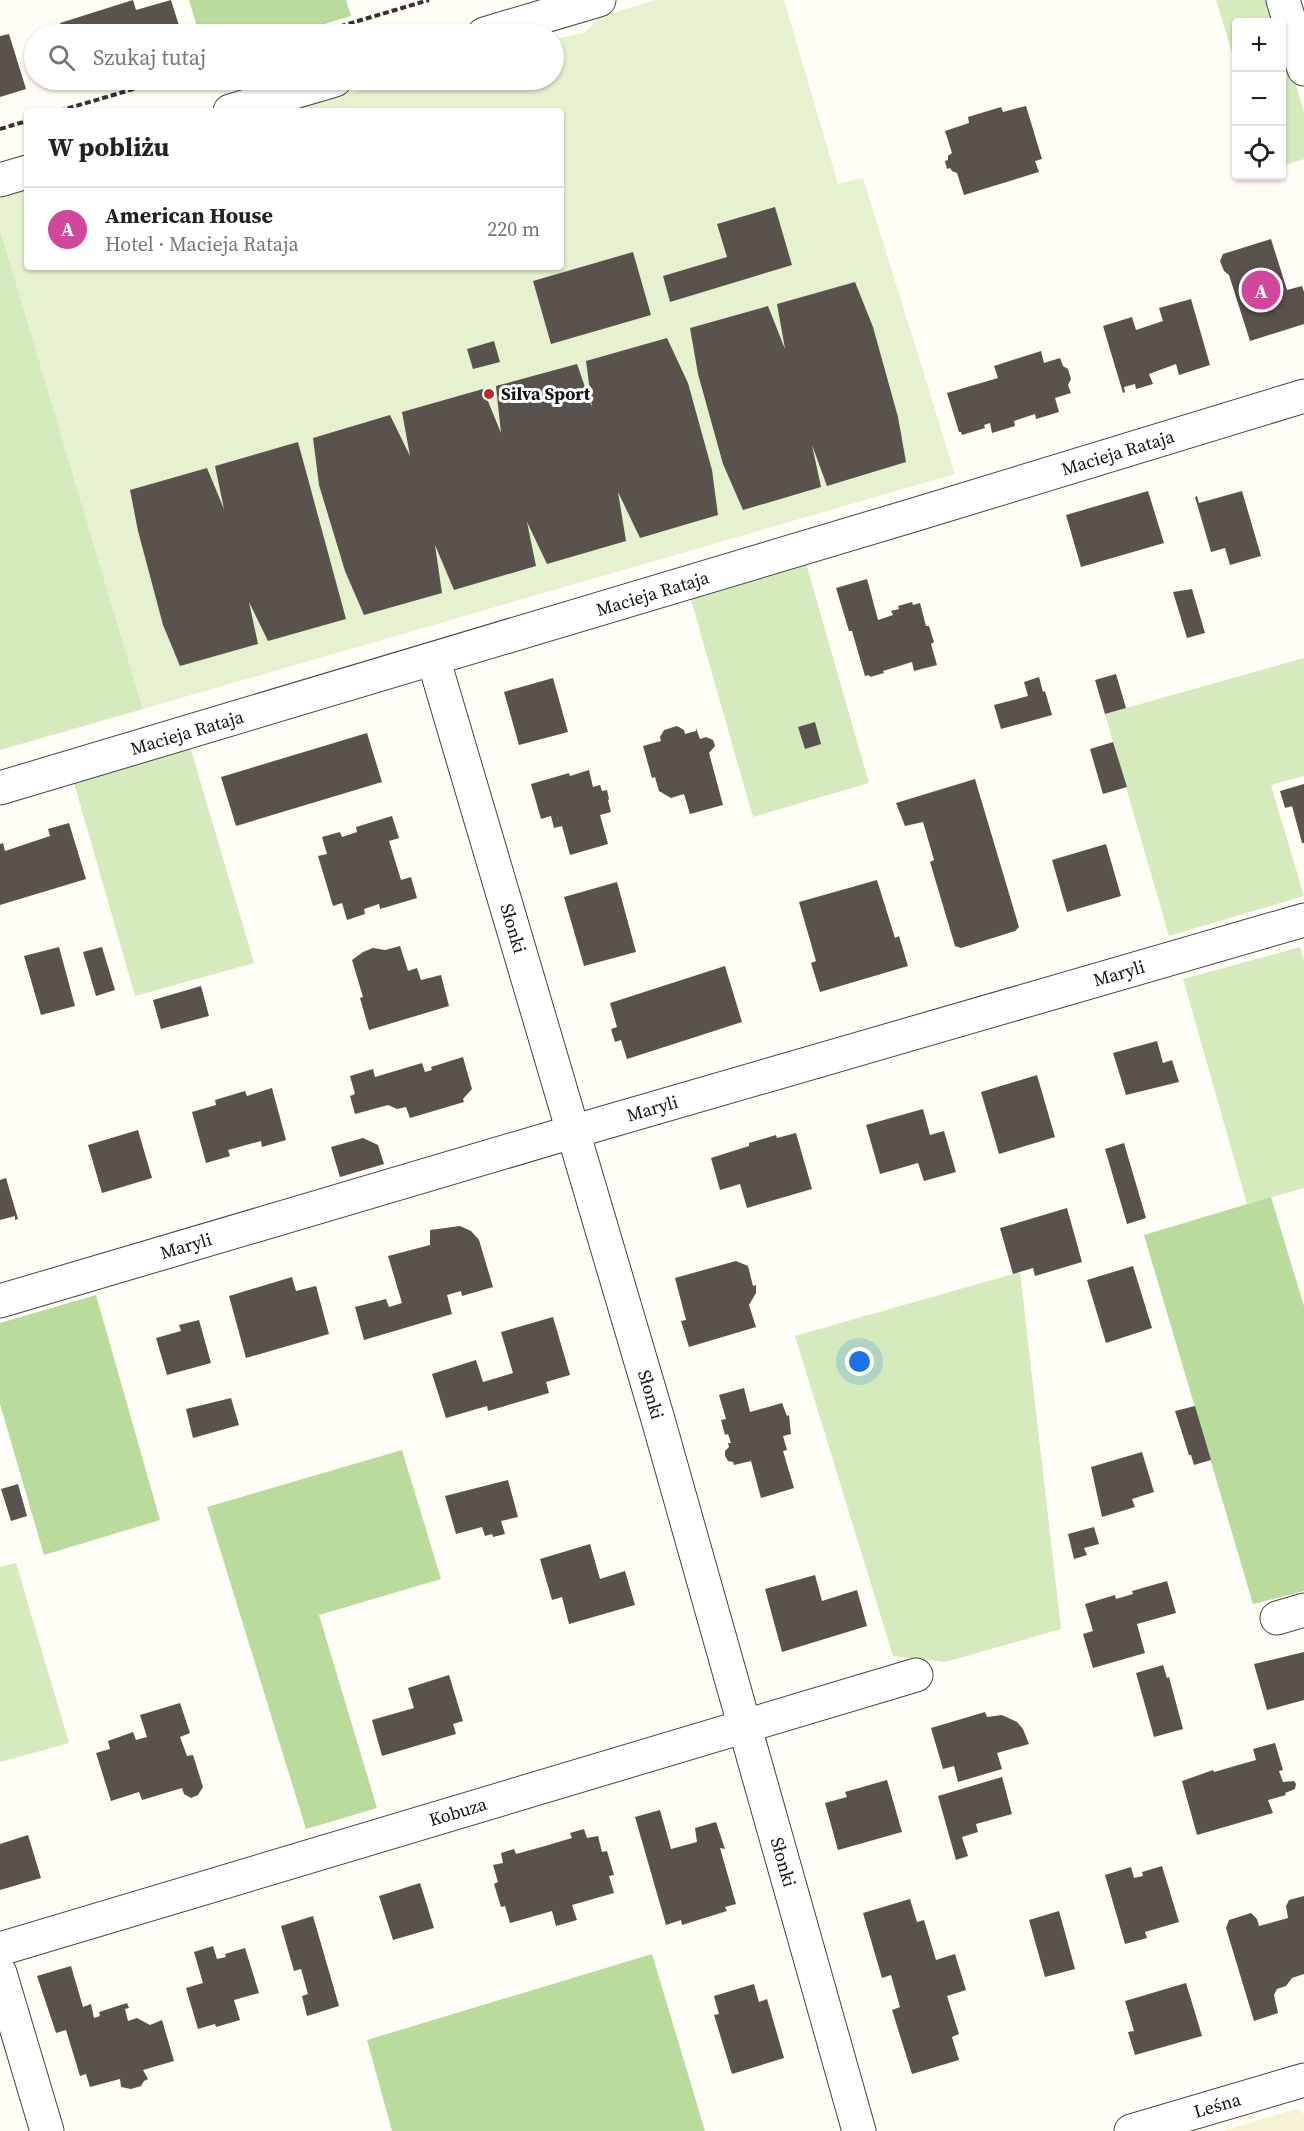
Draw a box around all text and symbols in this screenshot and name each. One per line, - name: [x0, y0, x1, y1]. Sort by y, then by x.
- map controls: [1232, 18, 1286, 180]
- button: +: [1232, 18, 1286, 72]
- search box: [24, 24, 564, 90]
- icon: search: [45, 41, 78, 74]
- text: Szukaj tutaj: [93, 42, 206, 72]
- button: −: [1232, 72, 1286, 126]
- button: locate: [1232, 126, 1286, 180]
- text: W pobliżu: [48, 129, 169, 165]
- text: American House: [105, 200, 273, 230]
- text: A: [61, 215, 74, 243]
- text: 220 m: [487, 215, 540, 243]
- text: Hotel · Macieja Rataja: [105, 230, 299, 258]
- pin: A: [1242, 268, 1280, 312]
- place label: Silva Sport: [501, 381, 591, 406]
- marker: Silva Sport: [482, 387, 496, 401]
- street label: Macieja Rataja: [1058, 423, 1178, 481]
- street label: Macieja Rataja: [593, 564, 713, 622]
- street label: Macieja Rataja: [127, 703, 247, 761]
- street label: Słonki: [494, 901, 533, 956]
- street label: Maryli: [1090, 954, 1148, 992]
- street label: Maryli: [623, 1089, 681, 1128]
- street label: Maryli: [157, 1226, 215, 1265]
- your location: [845, 1347, 874, 1376]
- street label: Słonki: [632, 1367, 670, 1422]
- street label: Kobuza: [426, 1791, 491, 1832]
- street label: Słonki: [765, 1834, 802, 1890]
- street label: Leśna: [1191, 2086, 1244, 2124]

